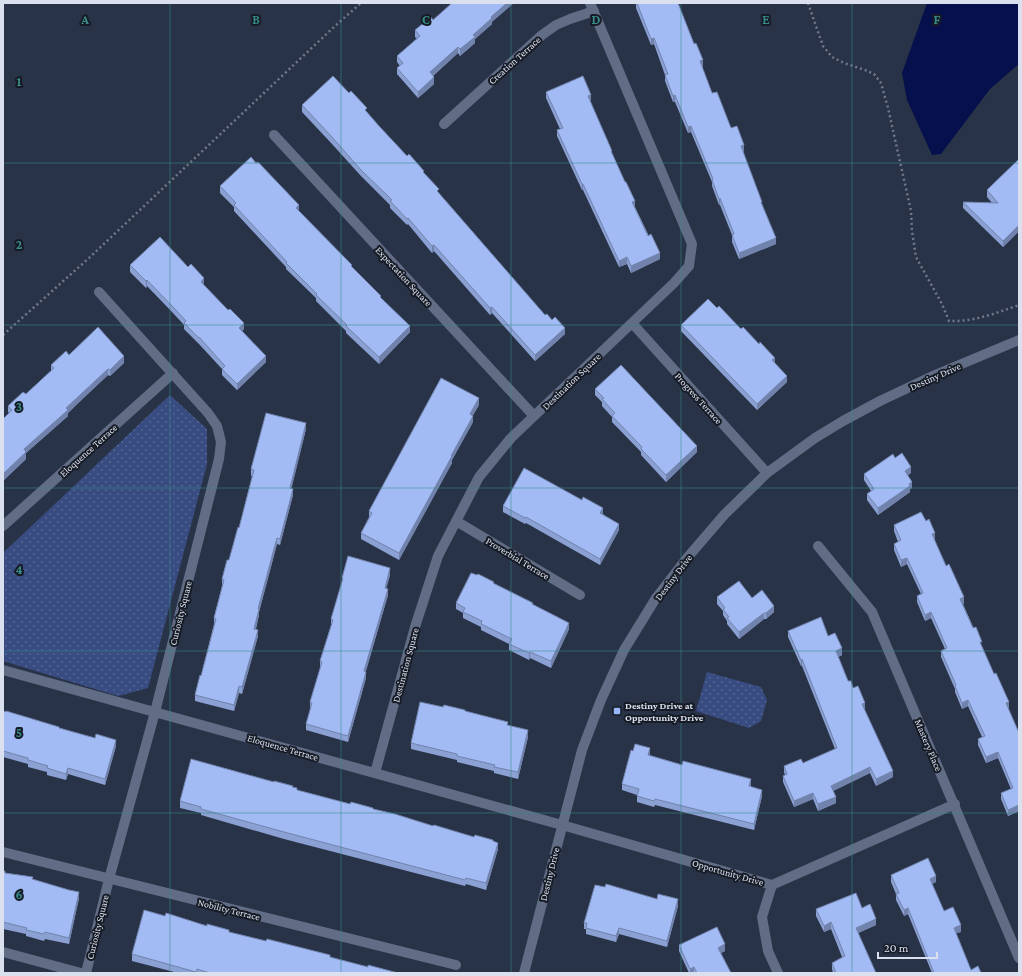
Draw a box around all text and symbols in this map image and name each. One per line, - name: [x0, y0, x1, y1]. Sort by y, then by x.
- text: A: [80, 12, 89, 27]
- text: B: [252, 12, 260, 27]
- text: C: [422, 12, 430, 27]
- text: D: [592, 12, 601, 27]
- text: E: [762, 12, 770, 27]
- text: F: [934, 12, 941, 27]
- street label: Creation Terrace: [486, 34, 543, 87]
- text: 1: [17, 74, 22, 89]
- text: 2: [16, 237, 23, 252]
- street label: Expectation Square: [373, 244, 434, 309]
- street label: Destination Square: [540, 350, 603, 412]
- street label: Destiny Drive: [908, 360, 963, 393]
- street label: Progress Terrace: [673, 370, 725, 427]
- text: 3: [16, 399, 22, 414]
- street label: Eloquence Terrace: [58, 421, 120, 479]
- street label: Proverbial Terrace: [484, 535, 552, 582]
- street label: Destiny Drive: [653, 552, 695, 602]
- text: 4: [15, 562, 23, 577]
- street label: Curiosity Square: [167, 579, 194, 646]
- street label: Destination Square: [390, 626, 421, 704]
- place label: Destiny Drive at Opportunity Drive: [625, 700, 704, 723]
- marker: Destiny Drive at Opportunity Drive: [612, 706, 622, 716]
- street label: Mastery Place: [913, 718, 945, 773]
- text: 5: [16, 725, 22, 740]
- street label: Eloquence Terrace: [246, 732, 320, 763]
- street label: Destiny Drive: [538, 846, 562, 902]
- street label: Opportunity Drive: [691, 857, 765, 888]
- text: 6: [15, 887, 23, 902]
- street label: Curiosity Square: [84, 893, 111, 960]
- street label: Nobility Terrace: [197, 896, 262, 923]
- scale bar: [878, 934, 937, 960]
- text: 20 m: [884, 941, 909, 955]

